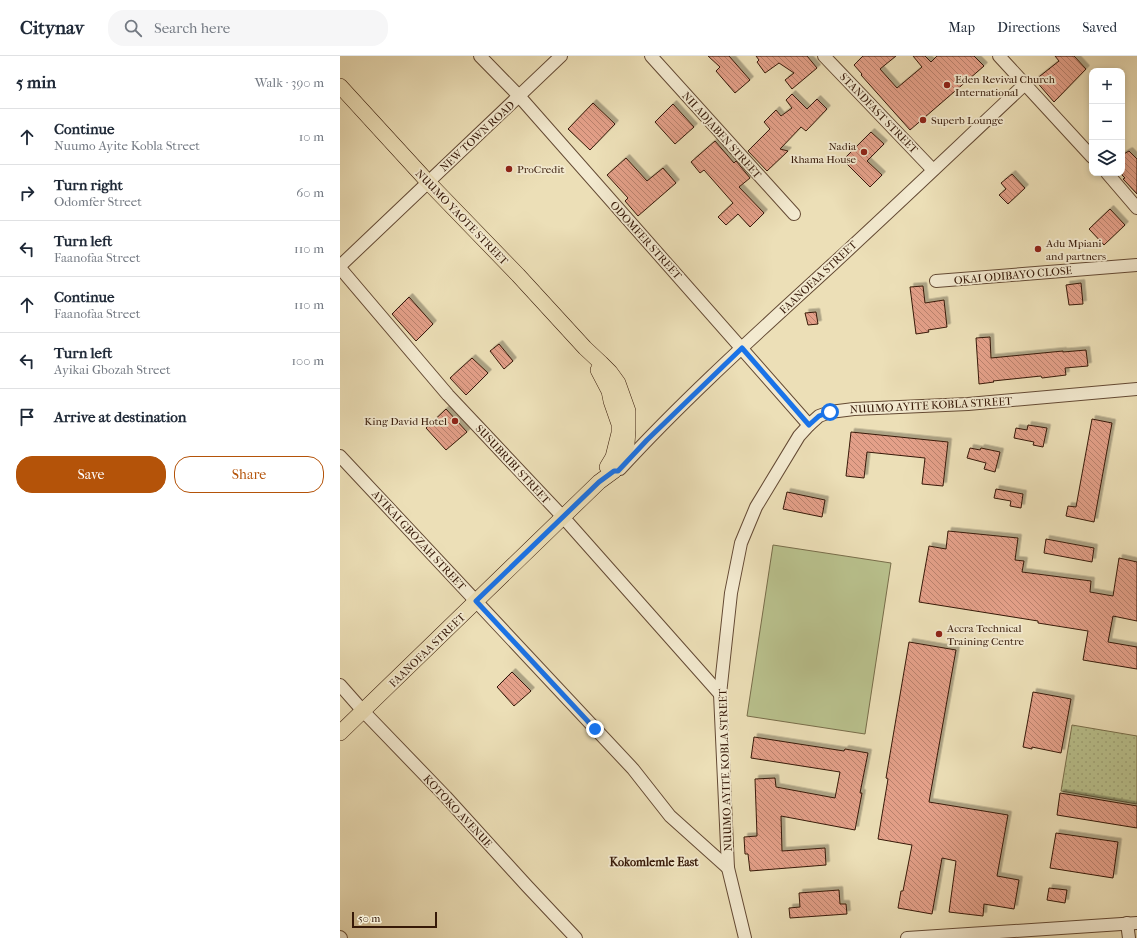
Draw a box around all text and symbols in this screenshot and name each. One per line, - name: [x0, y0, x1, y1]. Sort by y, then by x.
- search box: [108, 10, 388, 46]
- text: Citynav: [20, 17, 84, 39]
- icon: search: [122, 17, 144, 39]
- text: Search here: [154, 19, 230, 37]
- text: Map: [948, 19, 975, 36]
- text: Directions: [997, 19, 1060, 36]
- text: Saved: [1082, 19, 1117, 36]
- map controls: [1089, 68, 1125, 176]
- button: +: [1089, 68, 1125, 104]
- street label: STANDFAST STREET: [837, 70, 921, 157]
- text: 5 min: [16, 72, 56, 92]
- place label: Eden Revival Church International: [955, 73, 1056, 99]
- text: Walk · 390 m: [255, 75, 324, 90]
- marker: Eden Revival Church International: [942, 80, 952, 90]
- street label: NII ADJABEN STREET: [679, 89, 764, 182]
- street label: NEW TOWN ROAD: [437, 98, 517, 174]
- button: −: [1089, 104, 1125, 140]
- place label: Superb Lounge: [931, 114, 1004, 127]
- marker: Superb Lounge: [918, 115, 928, 125]
- text: Continue: [54, 120, 114, 138]
- icon: ahead: [16, 126, 38, 148]
- text: 10 m: [299, 129, 324, 144]
- text: Nuumo Ayite Kobla Street: [54, 138, 200, 153]
- place label: Nadia Rhama House: [790, 140, 857, 166]
- button: layers: [1089, 140, 1125, 176]
- marker: Nadia Rhama House: [859, 147, 869, 157]
- place label: ProCredit: [517, 163, 564, 176]
- marker: ProCredit: [504, 164, 514, 174]
- street label: NUUMO YAOTE STREET: [413, 167, 511, 268]
- text: Turn right: [54, 176, 123, 194]
- icon: right: [16, 182, 38, 204]
- text: 60 m: [296, 185, 324, 200]
- text: Odomfer Street: [54, 194, 142, 209]
- street label: ODOMFER STREET: [607, 199, 684, 282]
- text: Turn left: [54, 232, 112, 250]
- place label: Adu Mpiani and partners: [1045, 237, 1106, 263]
- icon: left: [16, 238, 38, 260]
- street label: FAANOFAA STREET: [777, 238, 860, 317]
- text: 110 m: [294, 241, 324, 256]
- marker: Adu Mpiani and partners: [1033, 244, 1043, 254]
- text: Faanofaa Street: [54, 250, 140, 265]
- street label: OKAI ODIBAYO CLOSE: [953, 264, 1073, 287]
- text: Continue: [54, 288, 114, 306]
- icon: ahead: [16, 294, 38, 316]
- text: 110 m: [294, 297, 324, 312]
- text: Faanofaa Street: [54, 306, 140, 321]
- text: Turn left: [54, 344, 112, 362]
- icon: left: [16, 350, 38, 372]
- text: 100 m: [291, 353, 324, 368]
- text: Ayikai Gbozah Street: [54, 362, 171, 377]
- street label: NUUMO AYITE KOBLA STREET: [849, 395, 1013, 416]
- route start: [821, 403, 839, 421]
- icon: arrive: [16, 406, 38, 428]
- text: Arrive at destination: [54, 408, 186, 426]
- place label: King David Hotel: [364, 415, 447, 428]
- marker: King David Hotel: [450, 416, 460, 426]
- street label: SUSUBRIBI STREET: [473, 422, 553, 507]
- button: Save: [16, 456, 166, 493]
- button: Share: [174, 456, 324, 493]
- street label: AYIKAI GBOZAH STREET: [368, 487, 469, 593]
- street label: FAANOFAA STREET: [386, 610, 469, 690]
- place label: Accra Technical Training Centre: [946, 622, 1025, 648]
- marker: Accra Technical Training Centre: [934, 629, 944, 639]
- street label: NUUMO AYITE KOBLA STREET: [716, 688, 735, 852]
- route end: [586, 720, 604, 738]
- street label: KOTOKO AVENUE: [421, 772, 495, 851]
- district label: Kokomlemle East: [610, 855, 699, 869]
- scale bar: [352, 910, 437, 929]
- text: 50 m: [358, 912, 380, 925]

